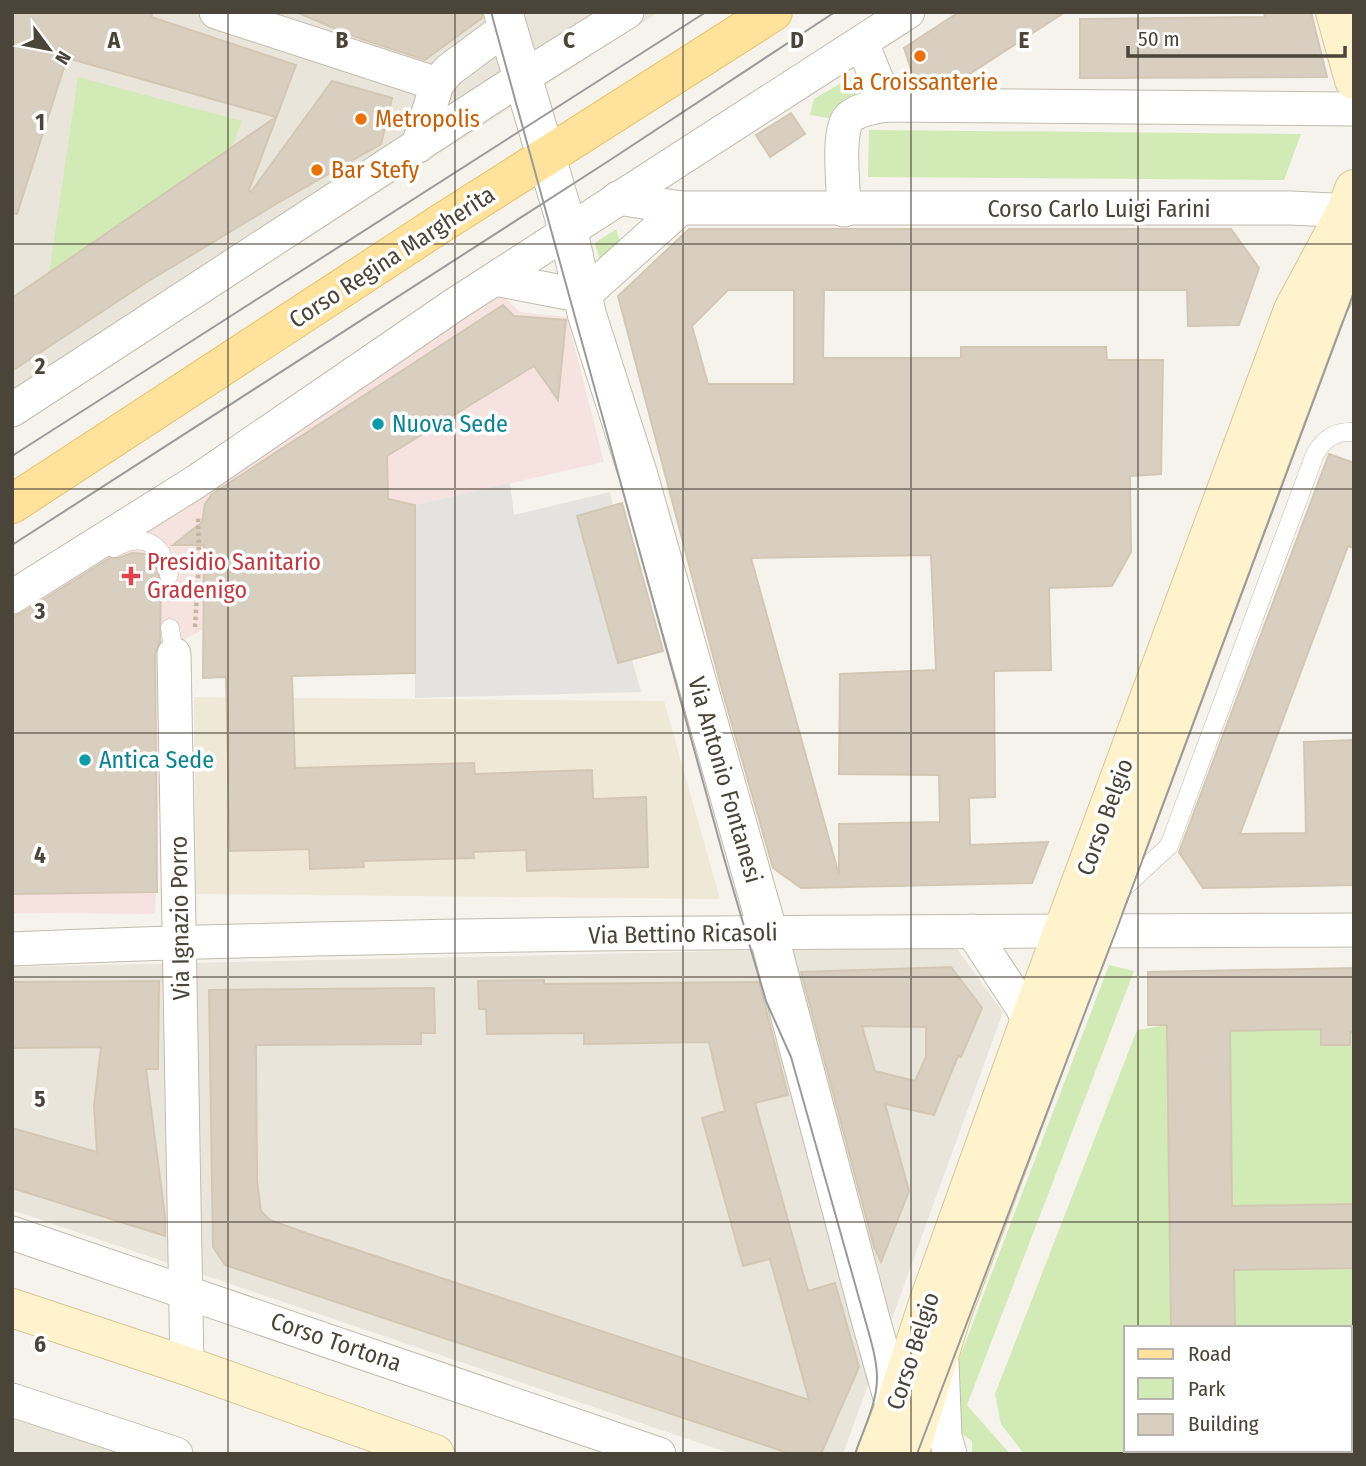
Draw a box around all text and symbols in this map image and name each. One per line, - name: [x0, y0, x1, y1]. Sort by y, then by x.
- north arrow: [14, 14, 84, 84]
- scale bar: [1128, 14, 1345, 58]
- text: A: [107, 26, 121, 54]
- text: B: [336, 26, 349, 54]
- text: C: [563, 26, 575, 54]
- text: D: [790, 26, 804, 54]
- text: E: [1019, 26, 1030, 54]
- text: 50 m: [1138, 26, 1180, 52]
- text: N: [50, 47, 76, 69]
- marker: La Croissanterie: [912, 48, 928, 64]
- place label: La Croissanterie: [842, 68, 998, 96]
- place label: Metropolis: [375, 105, 480, 133]
- text: 1: [35, 108, 45, 136]
- marker: Metropolis: [353, 111, 369, 127]
- place label: Bar Stefy: [331, 156, 419, 184]
- marker: Bar Stefy: [309, 162, 325, 178]
- street label: Corso Regina Margherita: [284, 180, 500, 334]
- street label: Corso Carlo Luigi Farini: [987, 195, 1211, 223]
- text: 2: [34, 352, 46, 380]
- place label: Nuova Sede: [392, 410, 508, 438]
- marker: Nuova Sede: [370, 416, 386, 432]
- place label: Presidio Sanitario Gradenigo: [147, 548, 321, 604]
- marker: Presidio Sanitario Gradenigo: [121, 566, 141, 586]
- text: 3: [34, 597, 46, 625]
- street label: Via Antonio Fontanesi: [682, 674, 768, 886]
- place label: Antica Sede: [99, 746, 214, 774]
- marker: Antica Sede: [77, 752, 93, 768]
- street label: Corso Belgio: [1071, 755, 1139, 879]
- street label: Via Ignazio Porro: [165, 835, 195, 1001]
- text: 4: [34, 841, 46, 869]
- street label: Via Bettino Ricasoli: [588, 918, 778, 950]
- text: 5: [34, 1085, 46, 1113]
- street label: Corso Belgio: [881, 1289, 945, 1413]
- street label: Corso Tortona: [267, 1307, 405, 1377]
- legend: [1124, 1326, 1352, 1452]
- text: 6: [34, 1330, 46, 1358]
- text: Road: [1188, 1341, 1232, 1367]
- text: Park: [1188, 1376, 1226, 1402]
- text: Building: [1188, 1411, 1259, 1437]

